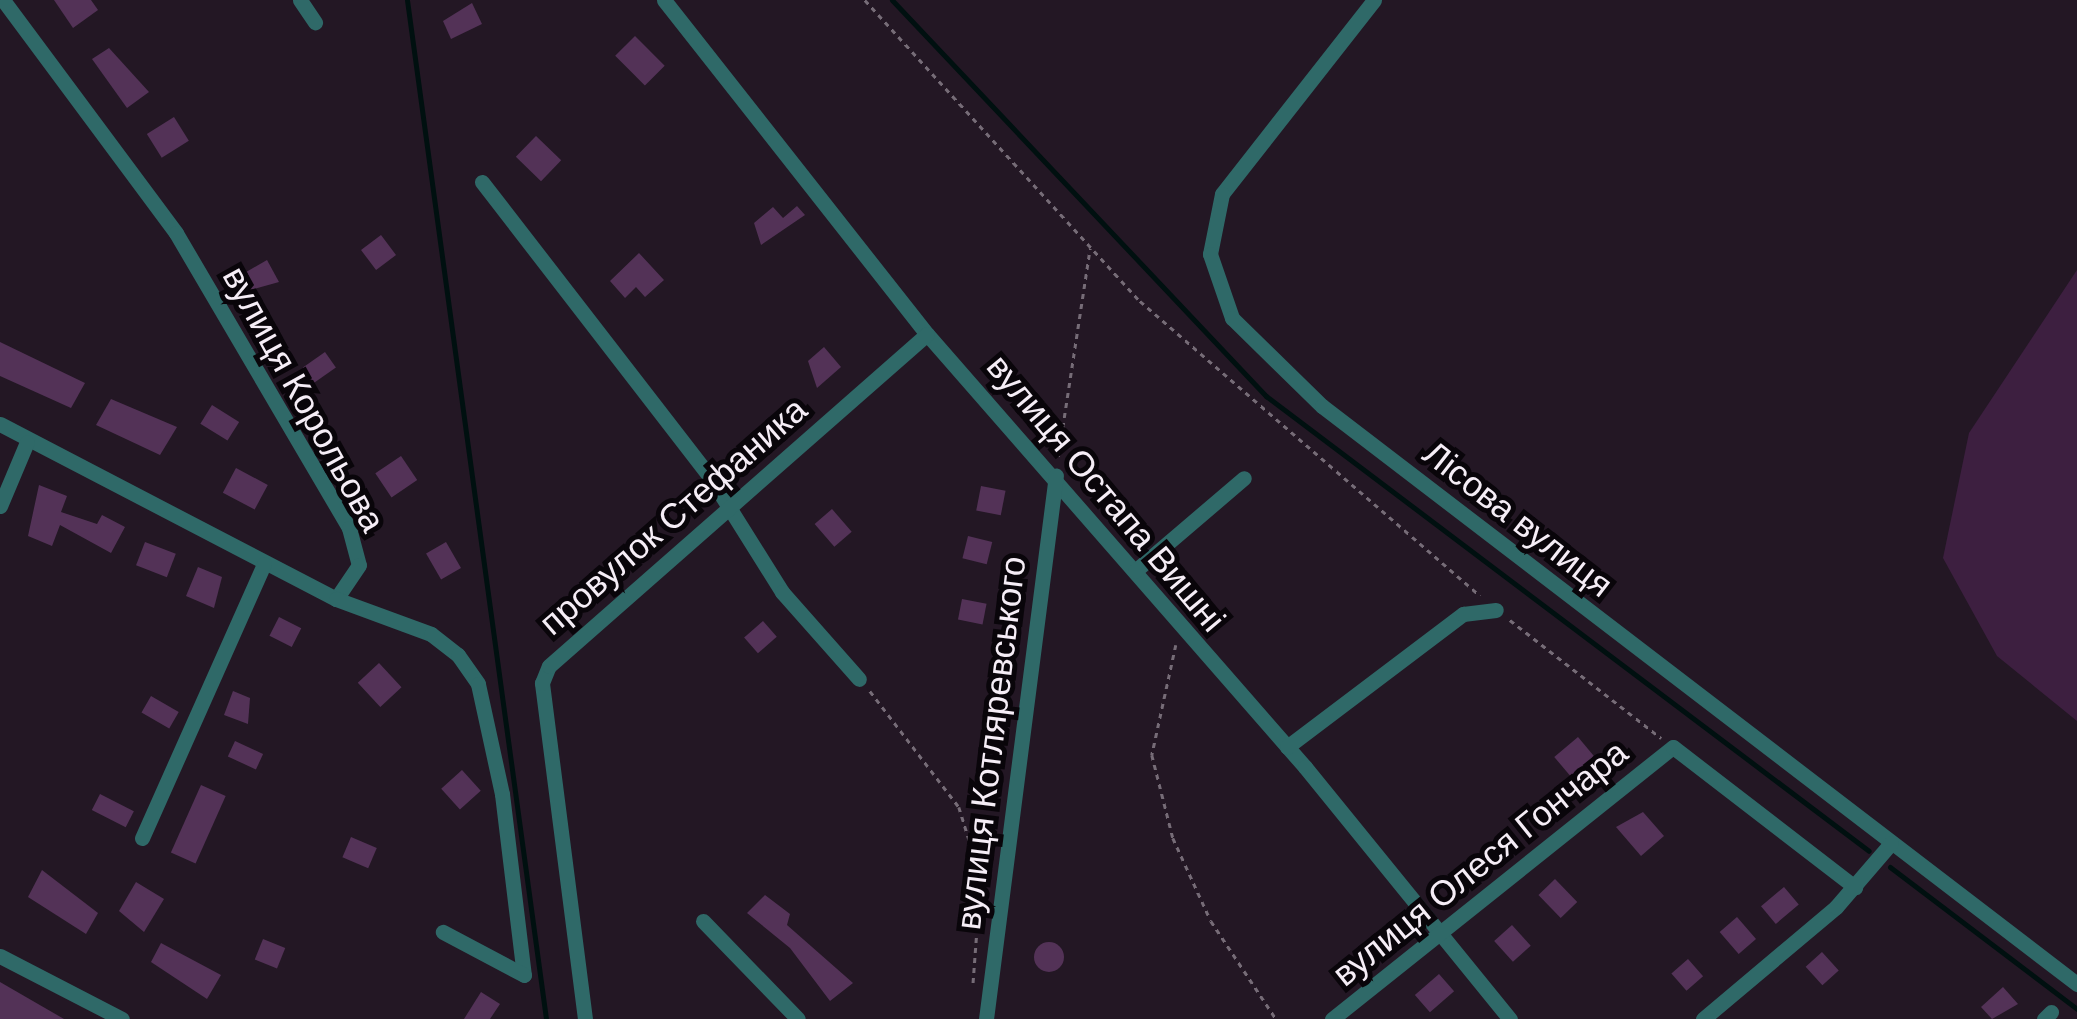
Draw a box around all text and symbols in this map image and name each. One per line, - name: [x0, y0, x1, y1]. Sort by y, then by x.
- street label: вулиця Корольова: [214, 259, 394, 539]
- street label: вулиця Остапа Вишні: [978, 346, 1234, 640]
- street label: провулок Стефаника: [531, 388, 815, 644]
- street label: Лісова вулиця: [1415, 432, 1621, 606]
- street label: вулиця Котляревського: [947, 554, 1035, 932]
- street label: вулиця Олеся Гончара: [1324, 731, 1636, 995]

